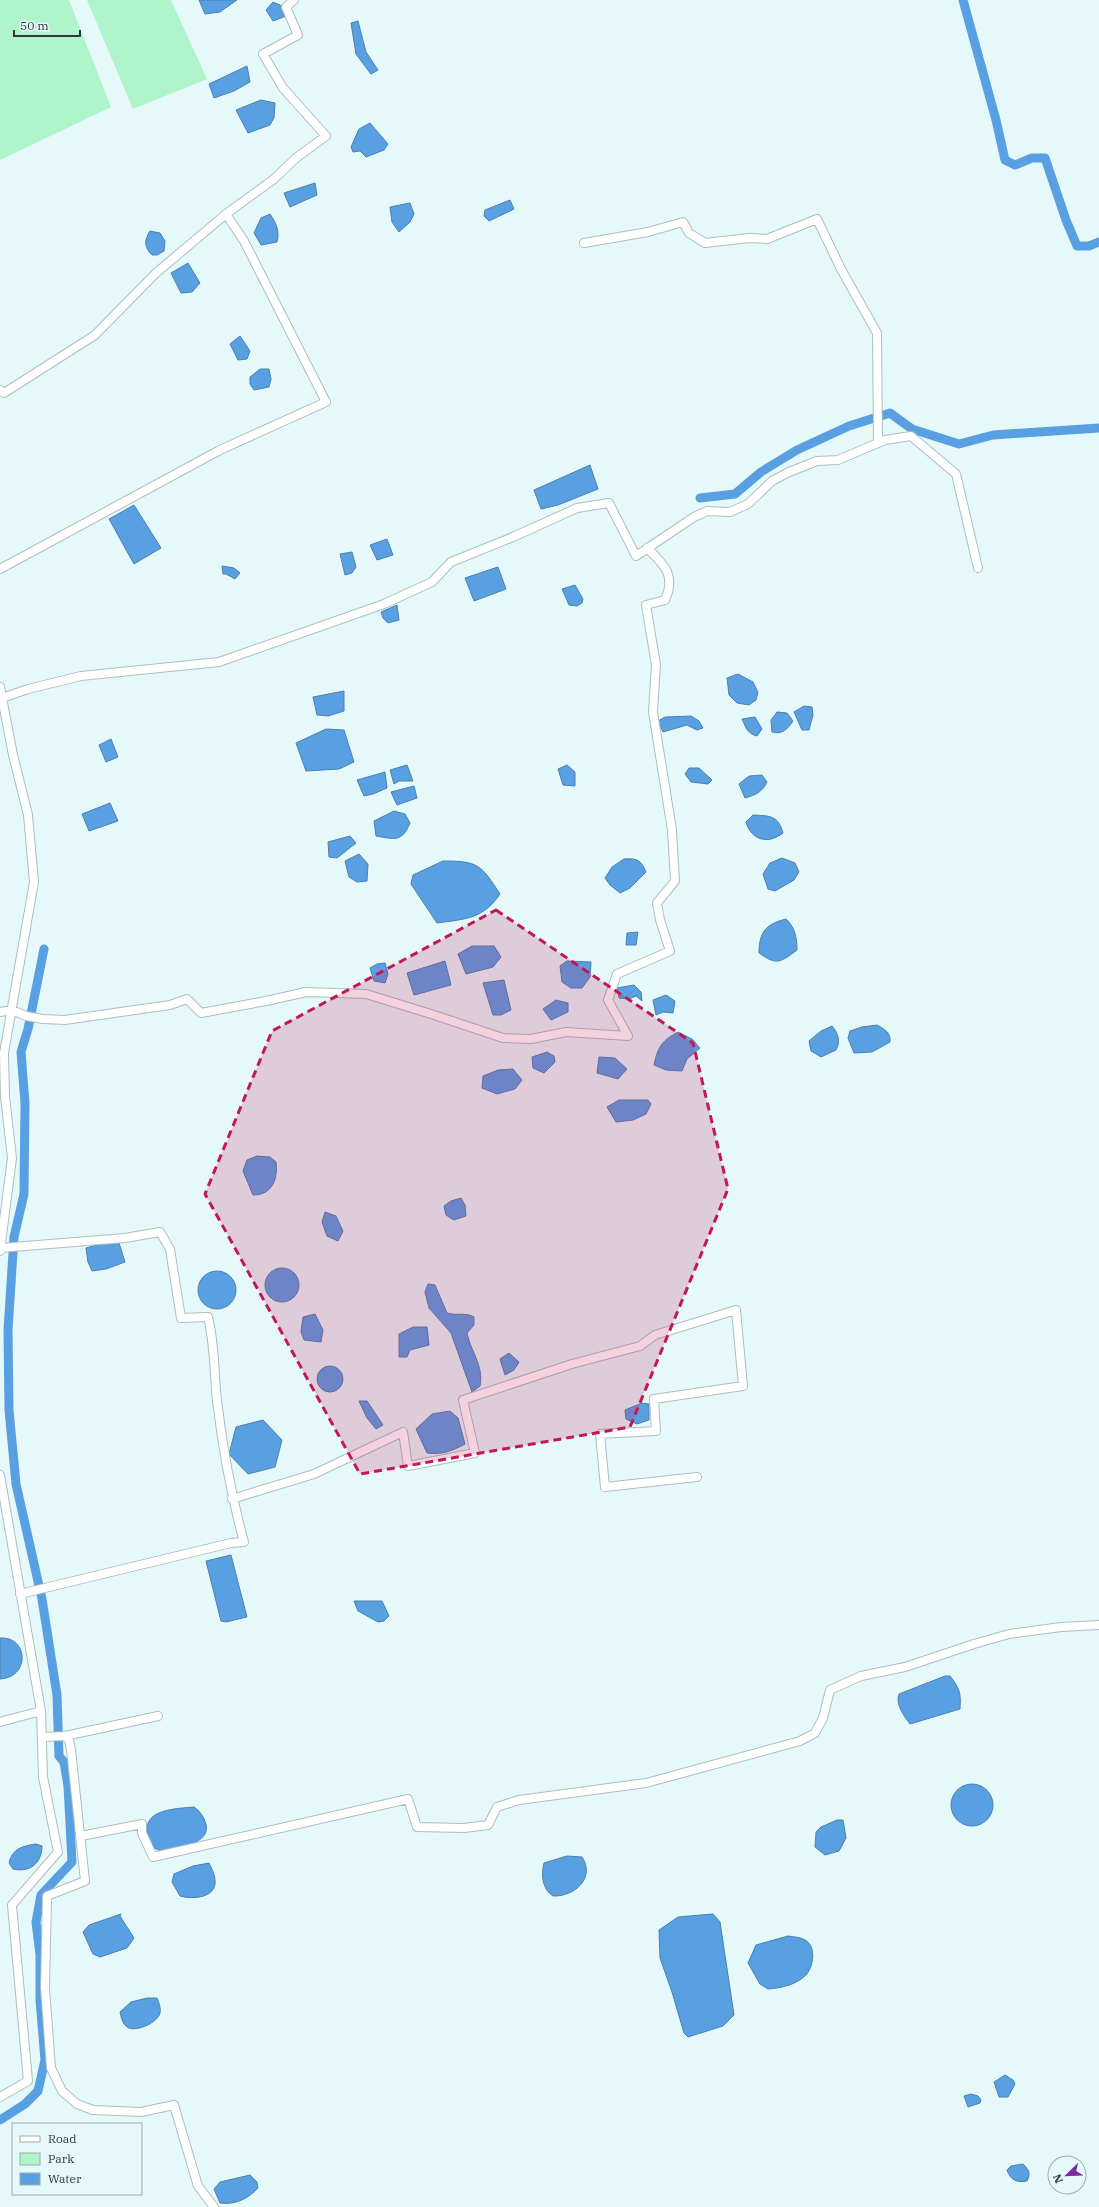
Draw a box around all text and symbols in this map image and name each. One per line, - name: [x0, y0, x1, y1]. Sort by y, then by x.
- scale bar: [14, 12, 80, 38]
- text: 50 m: [20, 18, 49, 33]
- legend: [12, 2123, 142, 2195]
- text: Road: [48, 2131, 77, 2146]
- text: Park: [48, 2151, 74, 2166]
- north arrow: [1047, 2155, 1087, 2195]
- text: Water: [48, 2171, 82, 2186]
- text: N: [1050, 2172, 1066, 2186]

